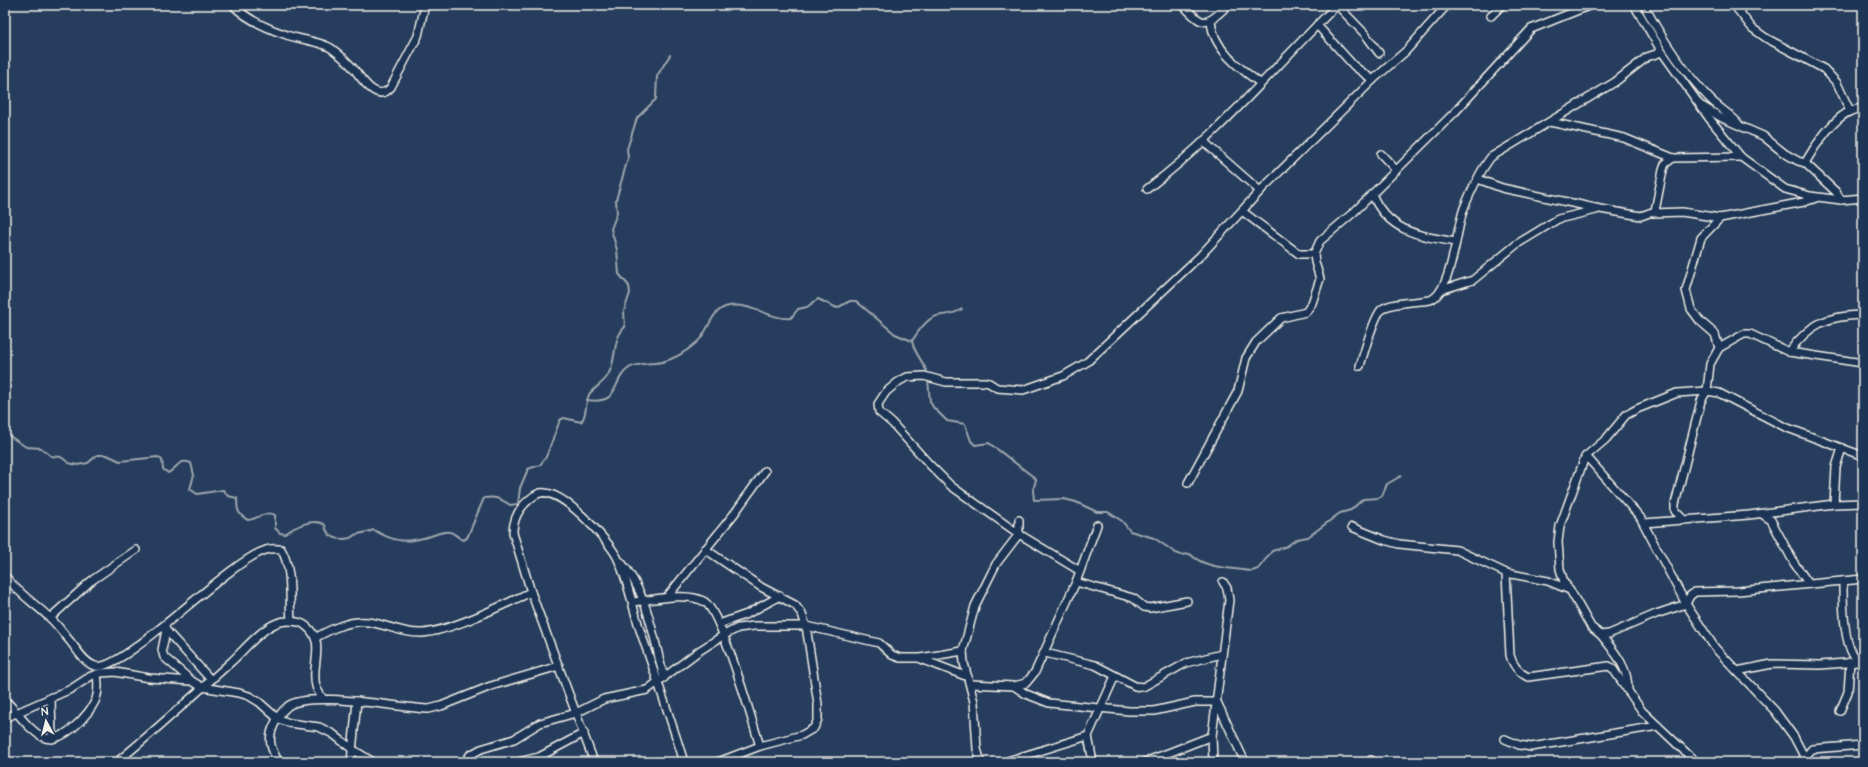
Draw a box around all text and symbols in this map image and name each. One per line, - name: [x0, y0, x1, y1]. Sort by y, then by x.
- north arrow: [26, 701, 66, 741]
- text: N: [41, 704, 49, 719]

